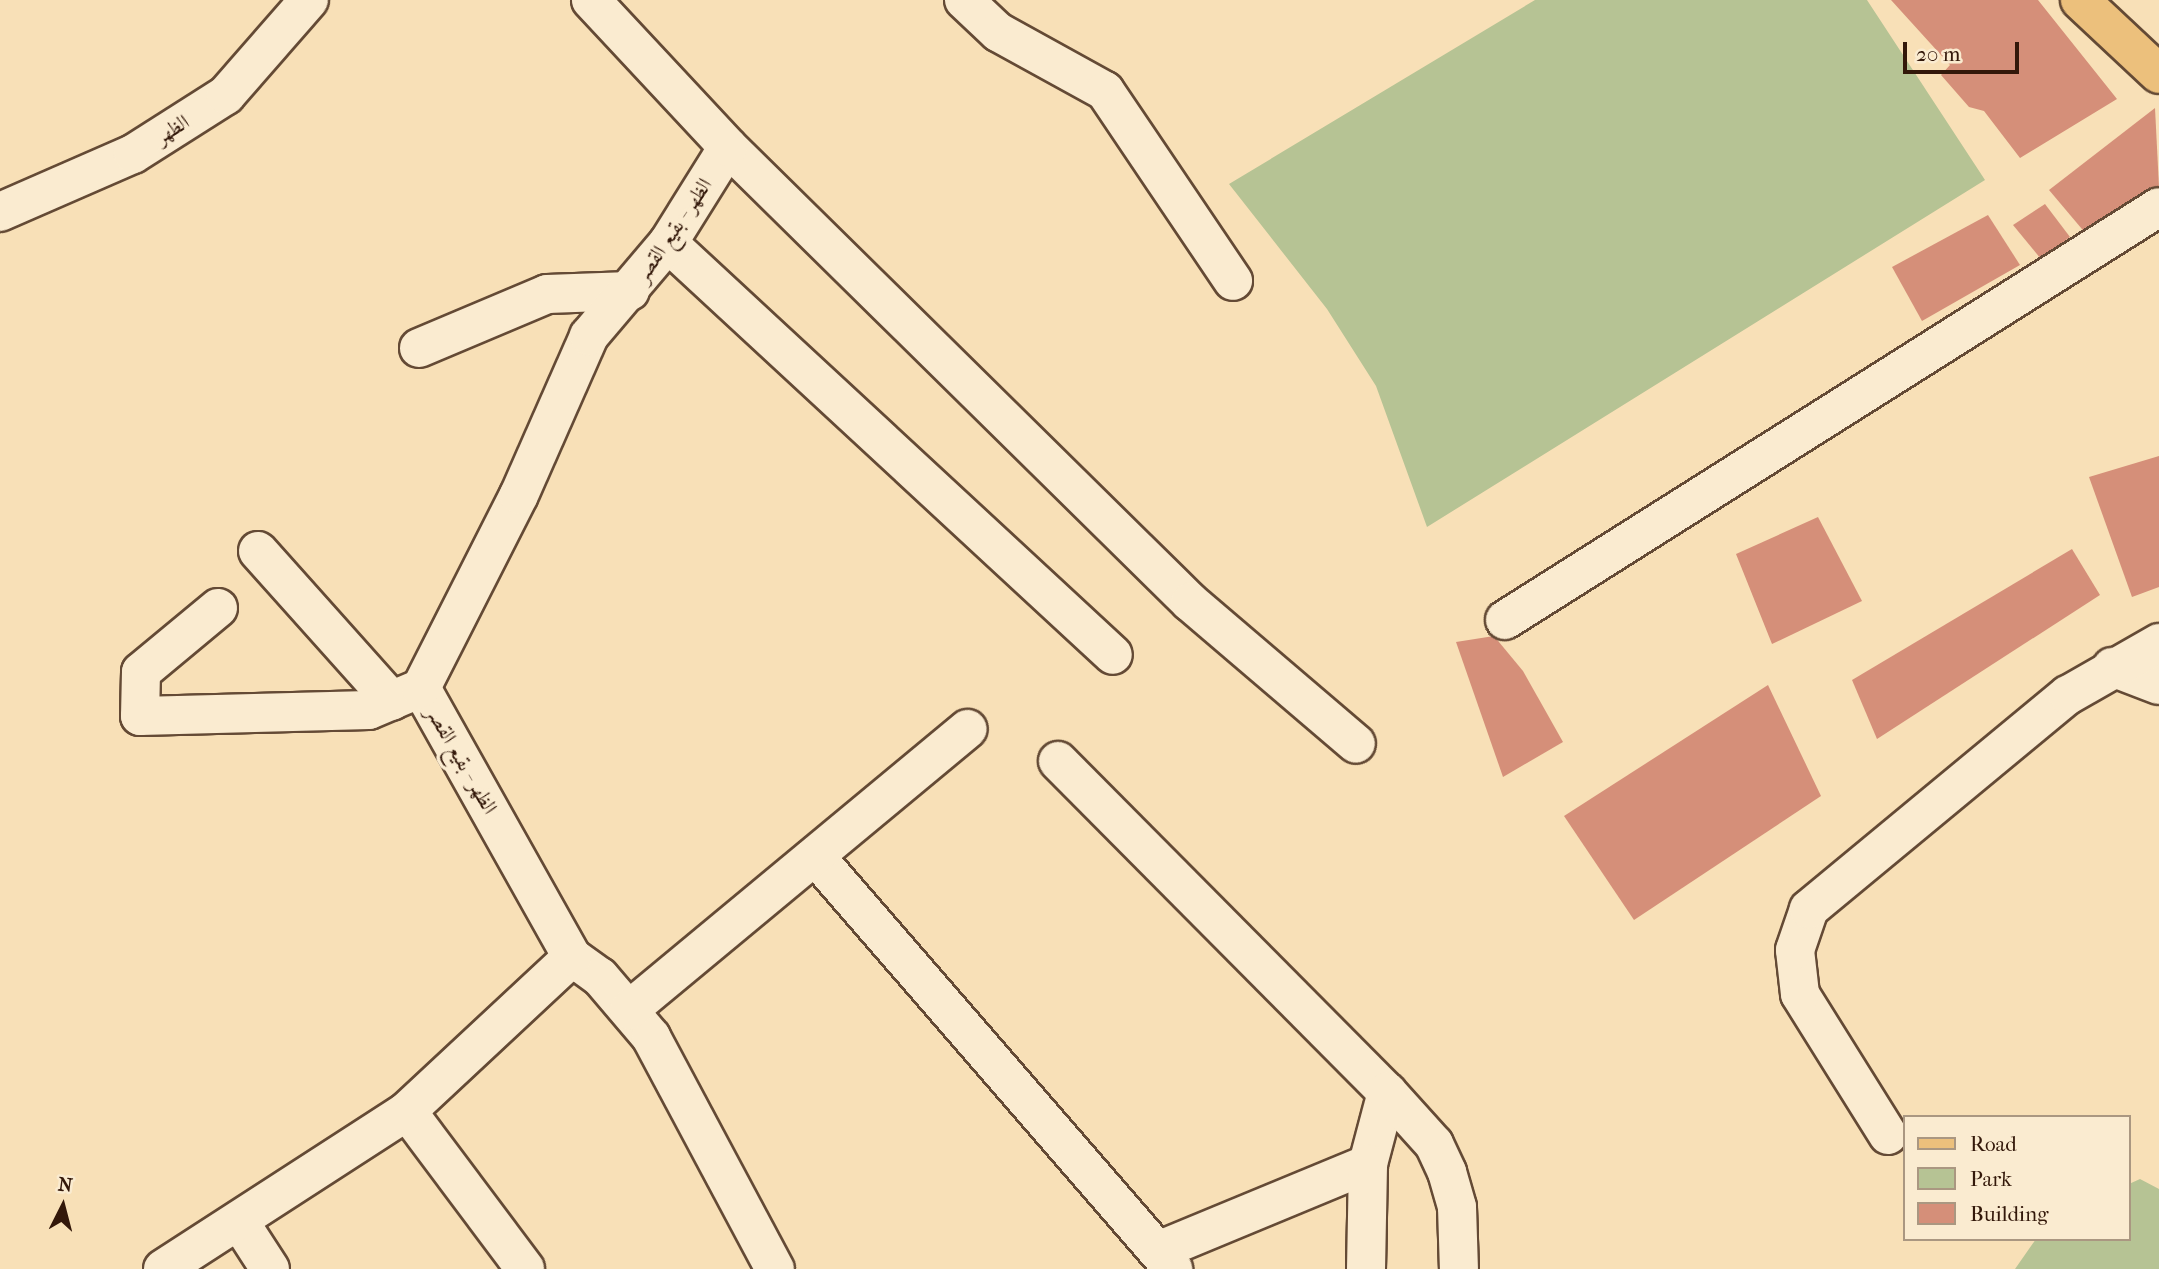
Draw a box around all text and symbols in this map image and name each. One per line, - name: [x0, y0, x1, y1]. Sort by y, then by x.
- scale bar: [1907, 28, 2022, 72]
- text: 20 m: [1916, 42, 1960, 66]
- street label: الظهر: [150, 109, 194, 149]
- street label: الظهر - بقيع القصر: [629, 173, 717, 287]
- street label: الظهر - بقيع القصر: [421, 702, 503, 818]
- legend: [1904, 1115, 2131, 1241]
- text: Road: [1970, 1132, 2017, 1156]
- text: Park: [1970, 1167, 2012, 1191]
- north arrow: [28, 1171, 98, 1241]
- text: N: [57, 1173, 74, 1197]
- text: Building: [1970, 1202, 2048, 1226]

